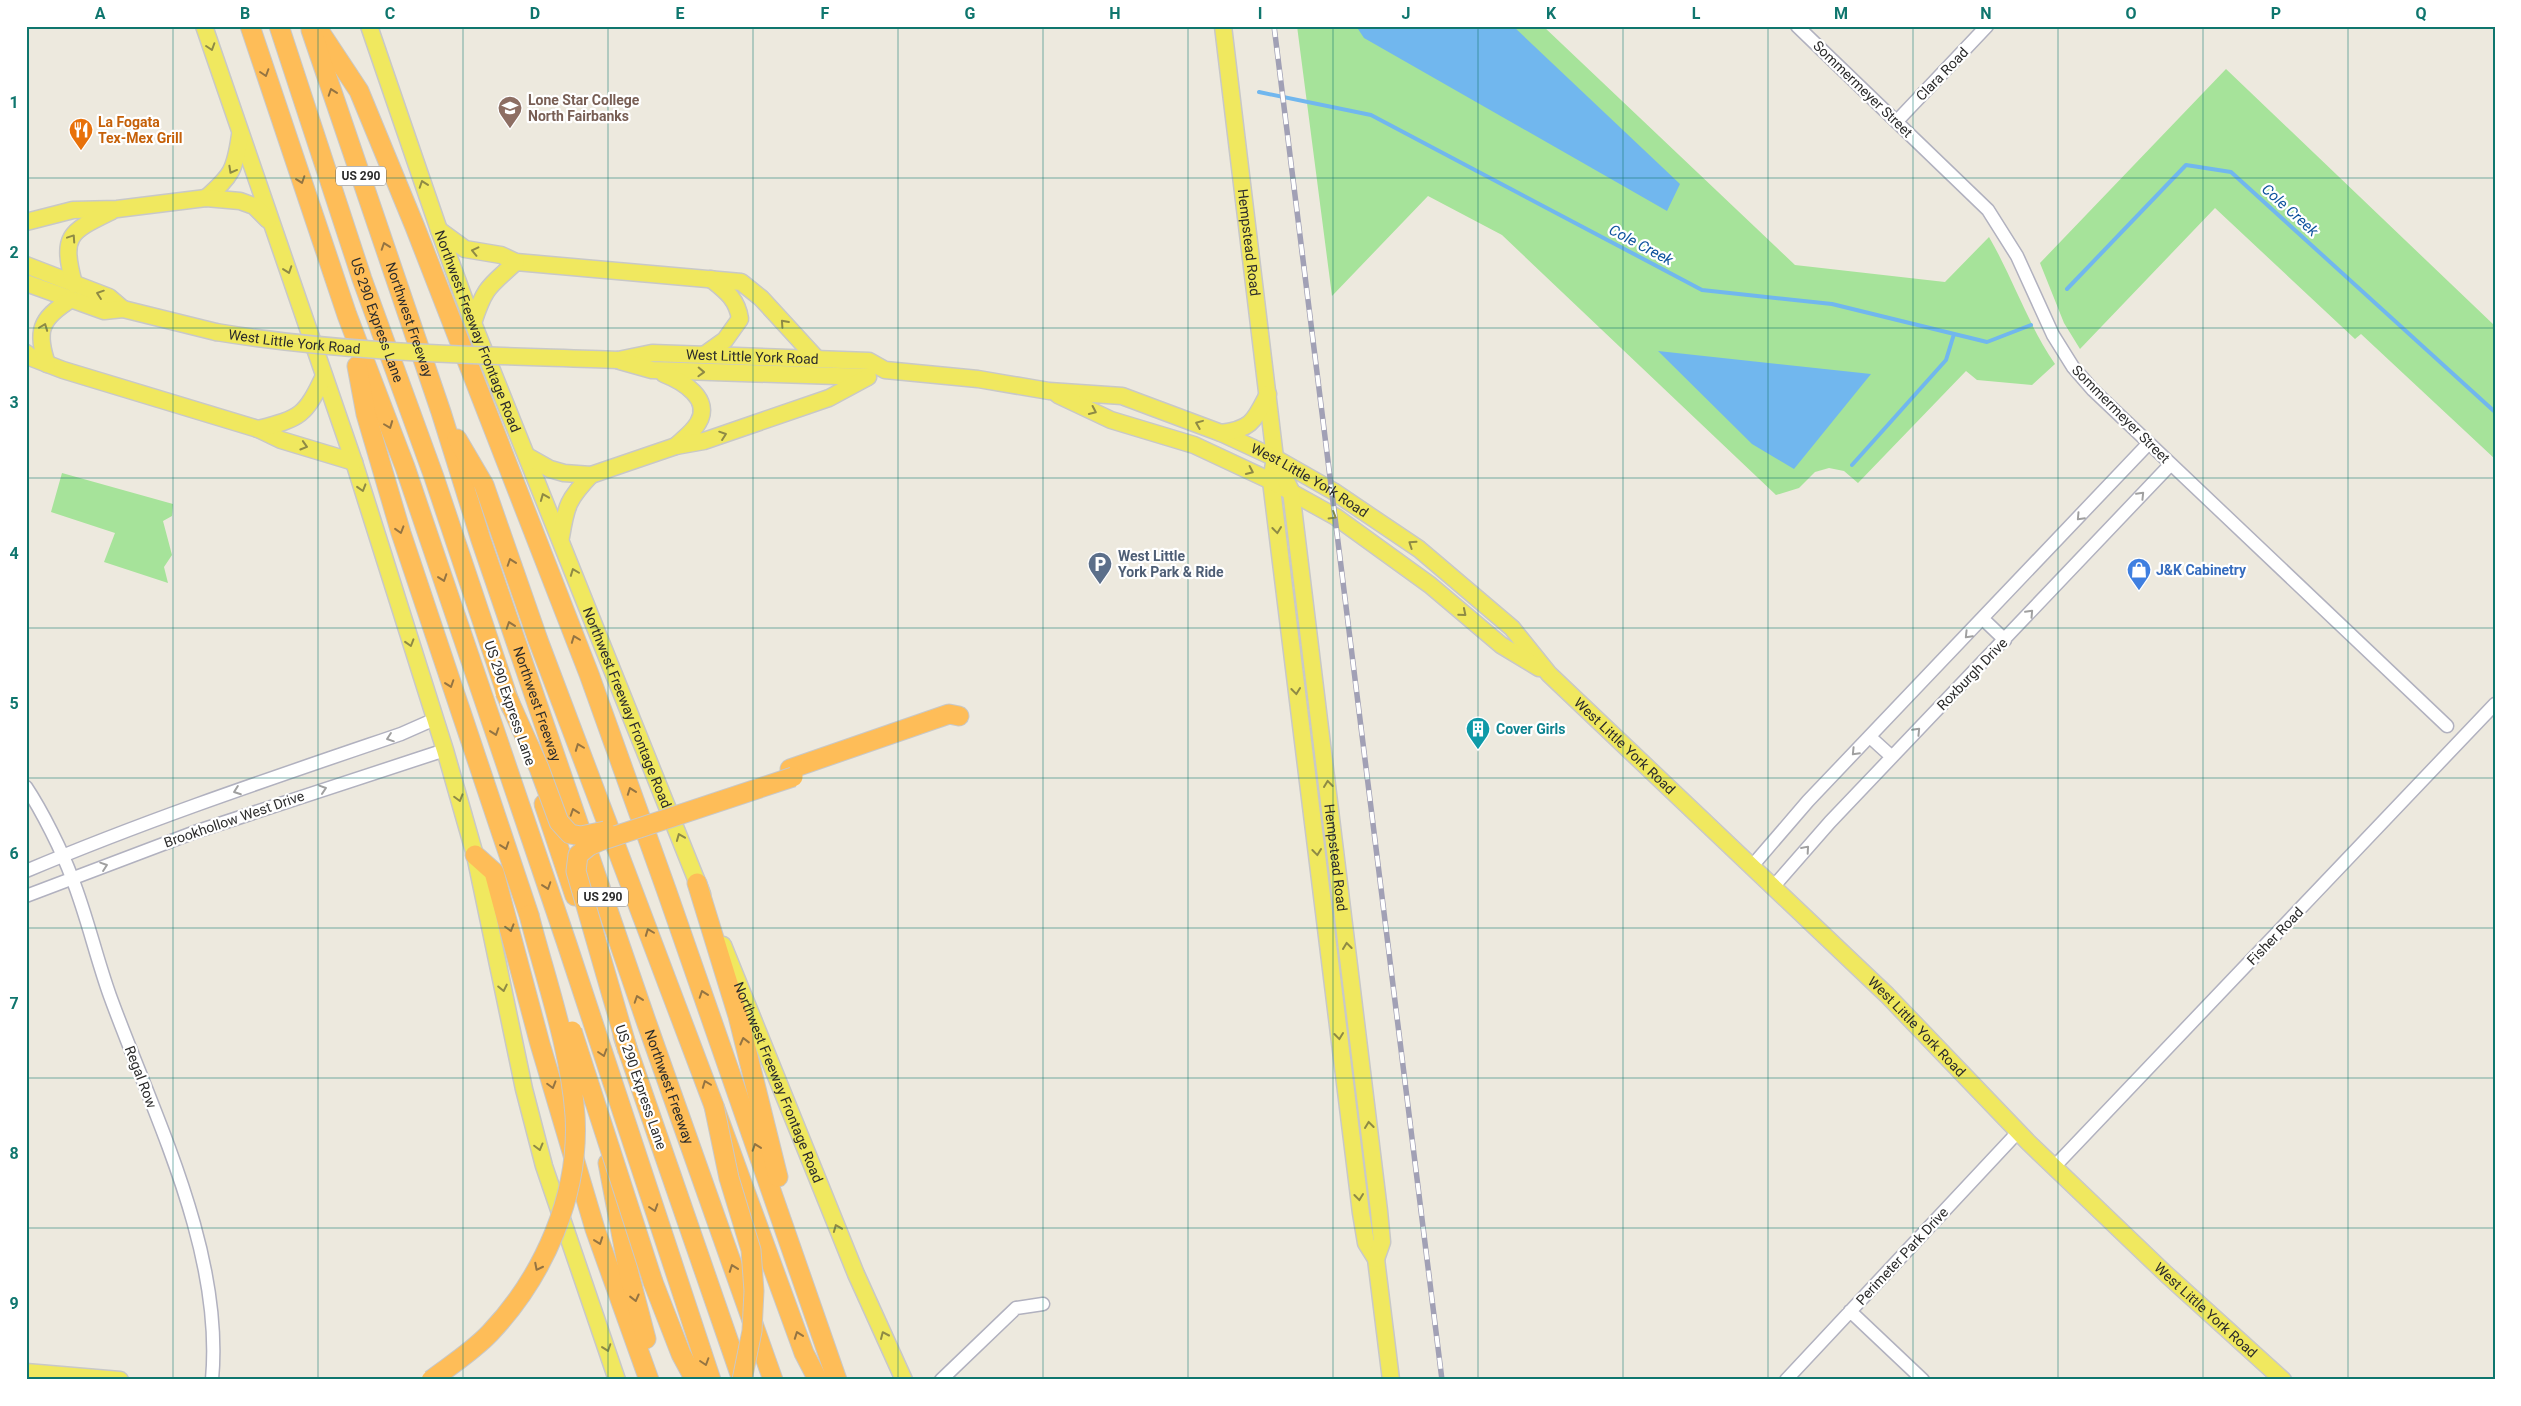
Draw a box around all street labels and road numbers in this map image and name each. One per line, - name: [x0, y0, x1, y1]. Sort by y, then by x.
- street label: Sommermeyer Street: [1810, 37, 1916, 141]
- street label: Clara Road: [1913, 44, 1971, 104]
- road number: US 290: [336, 167, 386, 186]
- street label: Hempstead Road: [1235, 188, 1263, 297]
- street label: Northwest Freeway Frontage Road: [432, 228, 524, 434]
- street label: US 290 Express Lane: [348, 256, 407, 384]
- street label: Northwest Freeway: [383, 260, 437, 380]
- street label: West Little York Road: [227, 326, 361, 357]
- street label: West Little York Road: [686, 346, 819, 367]
- street label: Sommermeyer Street: [2069, 362, 2174, 467]
- street label: West Little York Road: [1249, 440, 1371, 520]
- street label: Northwest Freeway Frontage Road: [580, 605, 675, 810]
- street label: Roxburgh Drive: [1934, 635, 2010, 713]
- street label: US 290 Express Lane: [481, 638, 539, 768]
- street label: Northwest Freeway: [510, 644, 564, 764]
- street label: West Little York Road: [1571, 694, 1678, 797]
- street label: Brookhollow West Drive: [162, 787, 306, 851]
- street label: Hempstead Road: [1321, 803, 1350, 912]
- road number: US 290: [578, 888, 628, 906]
- street label: Fisher Road: [2244, 904, 2306, 968]
- street label: West Little York Road: [1865, 973, 1969, 1080]
- street label: Northwest Freeway Frontage Road: [731, 980, 826, 1185]
- street label: US 290 Express Lane: [612, 1022, 670, 1152]
- street label: Northwest Freeway: [642, 1027, 697, 1147]
- street label: Regal Row: [122, 1044, 160, 1111]
- street label: Perimeter Park Drive: [1853, 1204, 1951, 1308]
- street label: West Little York Road: [2151, 1259, 2260, 1361]

